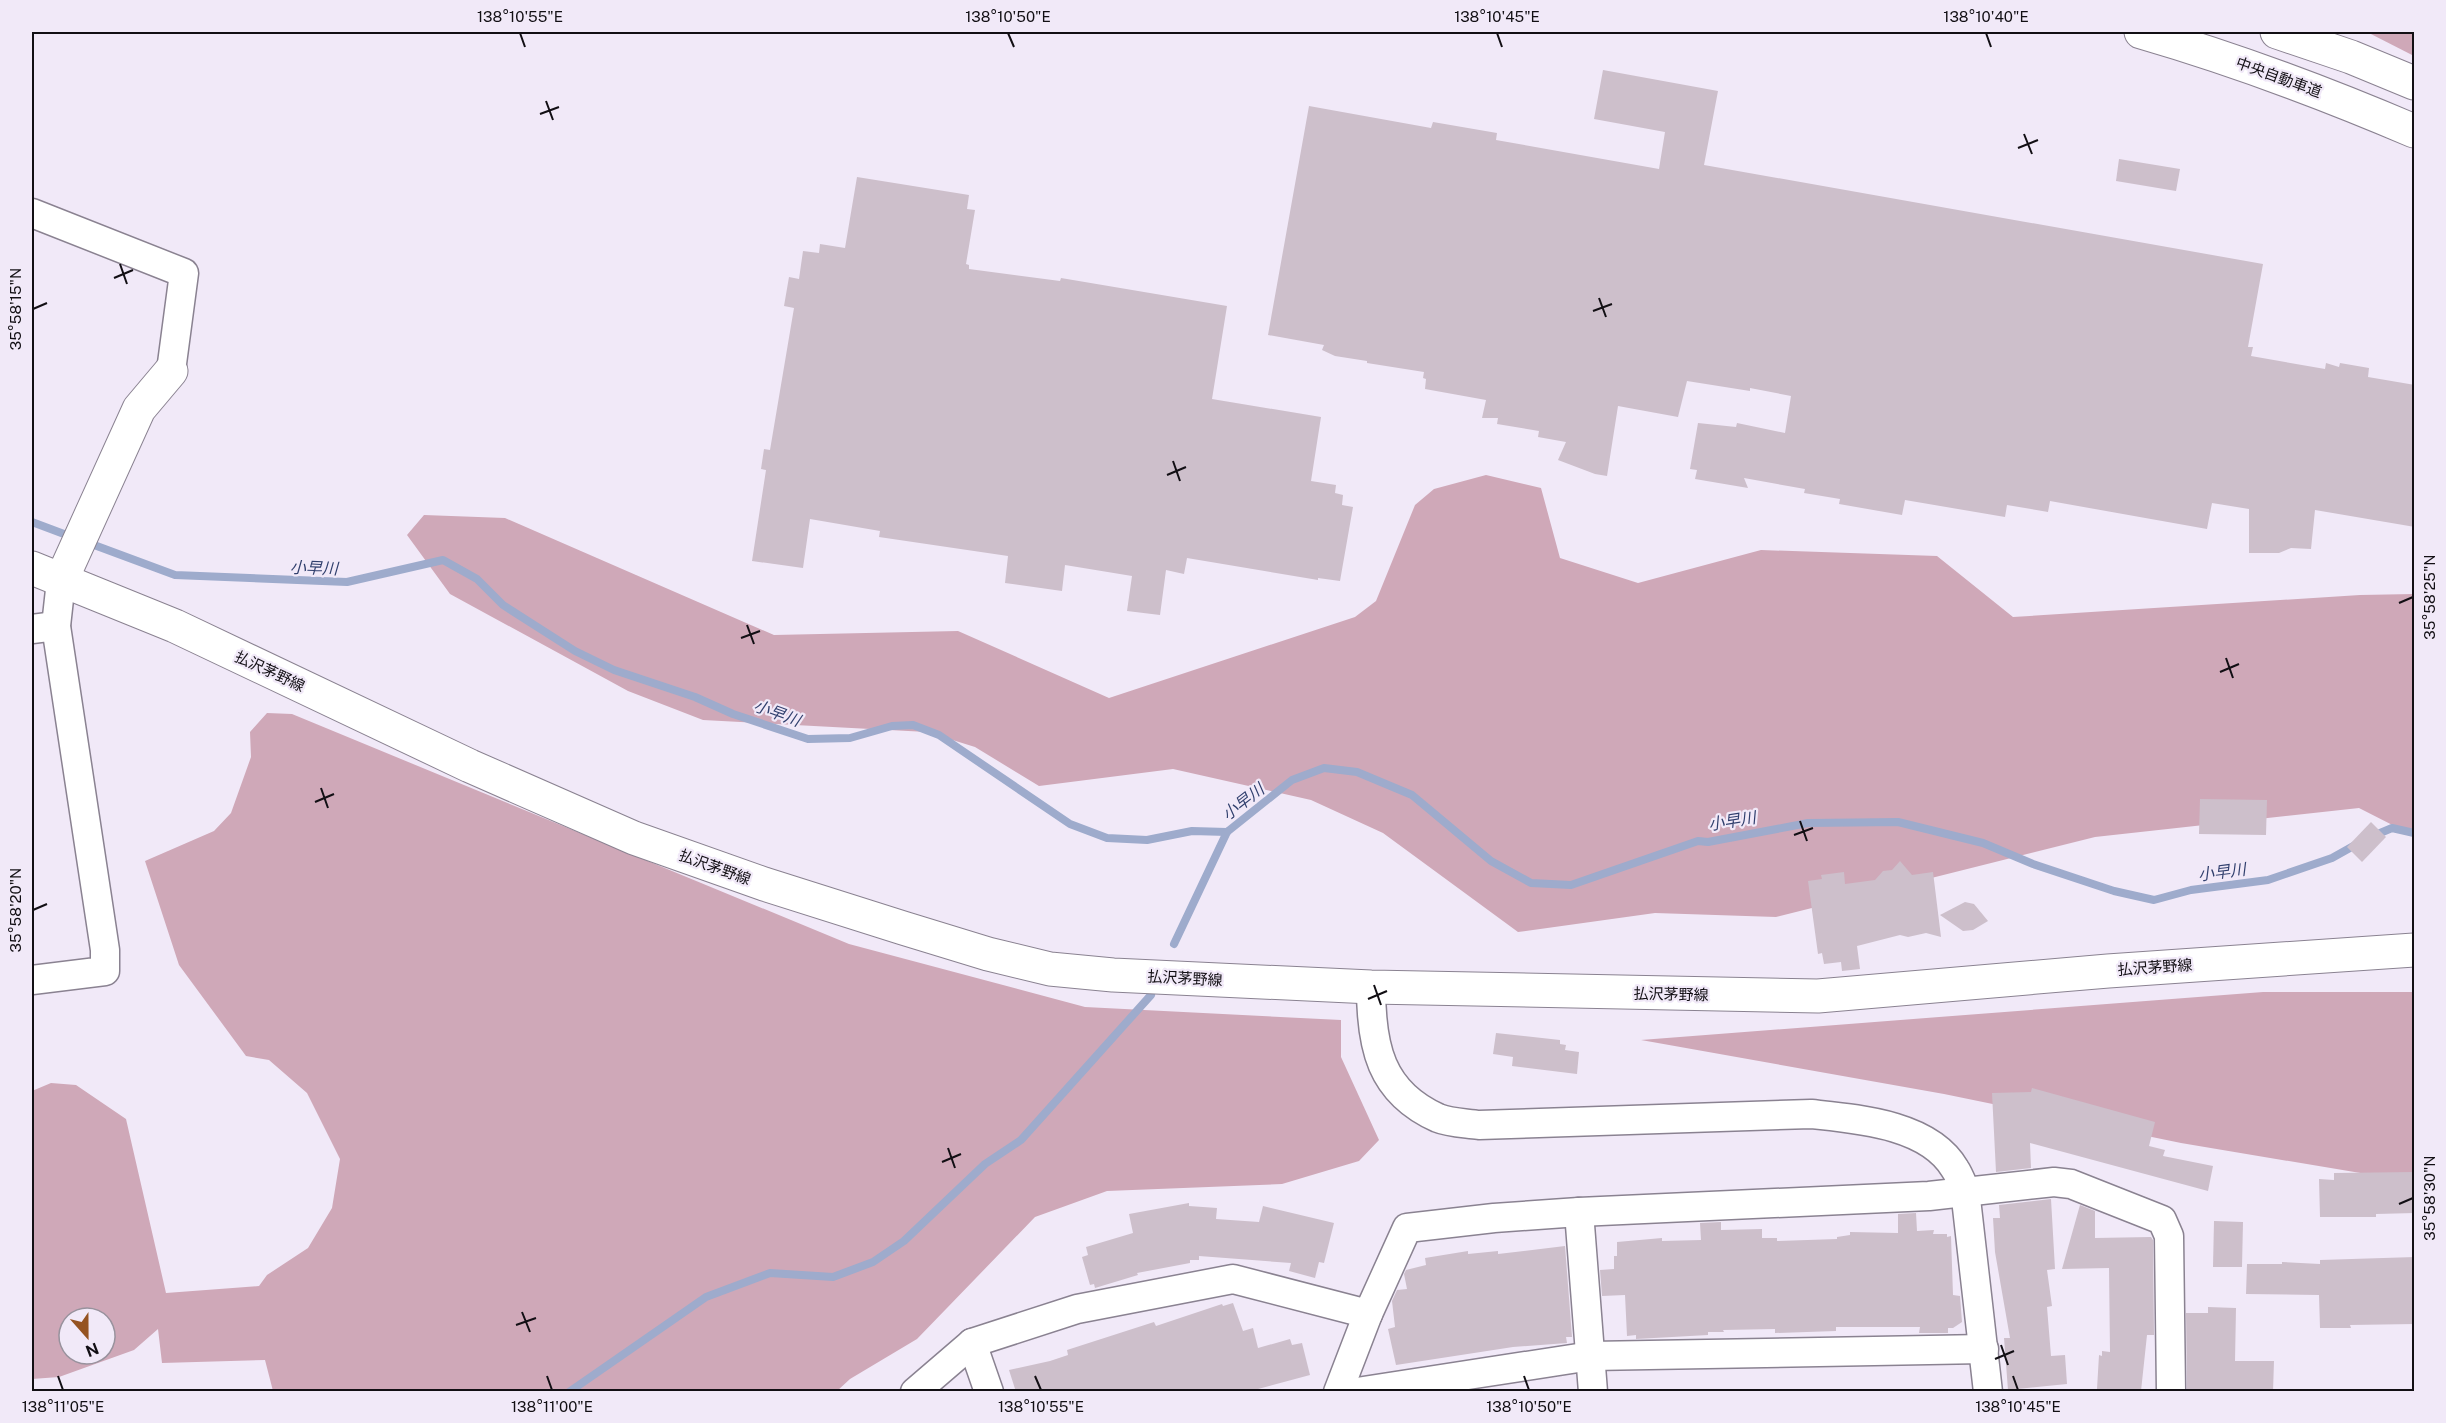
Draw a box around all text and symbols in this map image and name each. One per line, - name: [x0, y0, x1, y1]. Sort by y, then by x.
- text: 138°10'55"E: [477, 8, 563, 25]
- text: 138°10'50"E: [965, 8, 1051, 25]
- text: 138°10'45"E: [1454, 8, 1540, 25]
- text: 138°10'40"E: [1943, 8, 2029, 25]
- street label: 中央自動車道: [2234, 54, 2324, 100]
- text: 35°58'15"N: [7, 268, 24, 350]
- text: 35°58'25"N: [2421, 554, 2438, 640]
- water label: 小早川: [290, 558, 340, 578]
- street label: 払沢茅野線: [232, 647, 308, 695]
- water label: 小早川: [751, 696, 805, 731]
- water label: 小早川: [1218, 779, 1269, 824]
- water label: 小早川: [1707, 808, 1759, 834]
- street label: 払沢茅野線: [677, 846, 753, 888]
- water label: 小早川: [2197, 859, 2249, 884]
- text: 35°58'20"N: [7, 868, 24, 952]
- street label: 払沢茅野線: [2117, 956, 2193, 978]
- street label: 払沢茅野線: [1147, 968, 1223, 988]
- street label: 払沢茅野線: [1633, 985, 1709, 1003]
- text: 35°58'30"N: [2421, 1155, 2438, 1241]
- north arrow: [57, 1306, 117, 1366]
- text: N: [83, 1338, 101, 1361]
- text: 138°11'05"E: [22, 1398, 104, 1415]
- text: 138°11'00"E: [511, 1398, 593, 1415]
- text: 138°10'55"E: [998, 1398, 1084, 1415]
- text: 138°10'50"E: [1486, 1398, 1572, 1415]
- text: 138°10'45"E: [1975, 1398, 2061, 1415]

